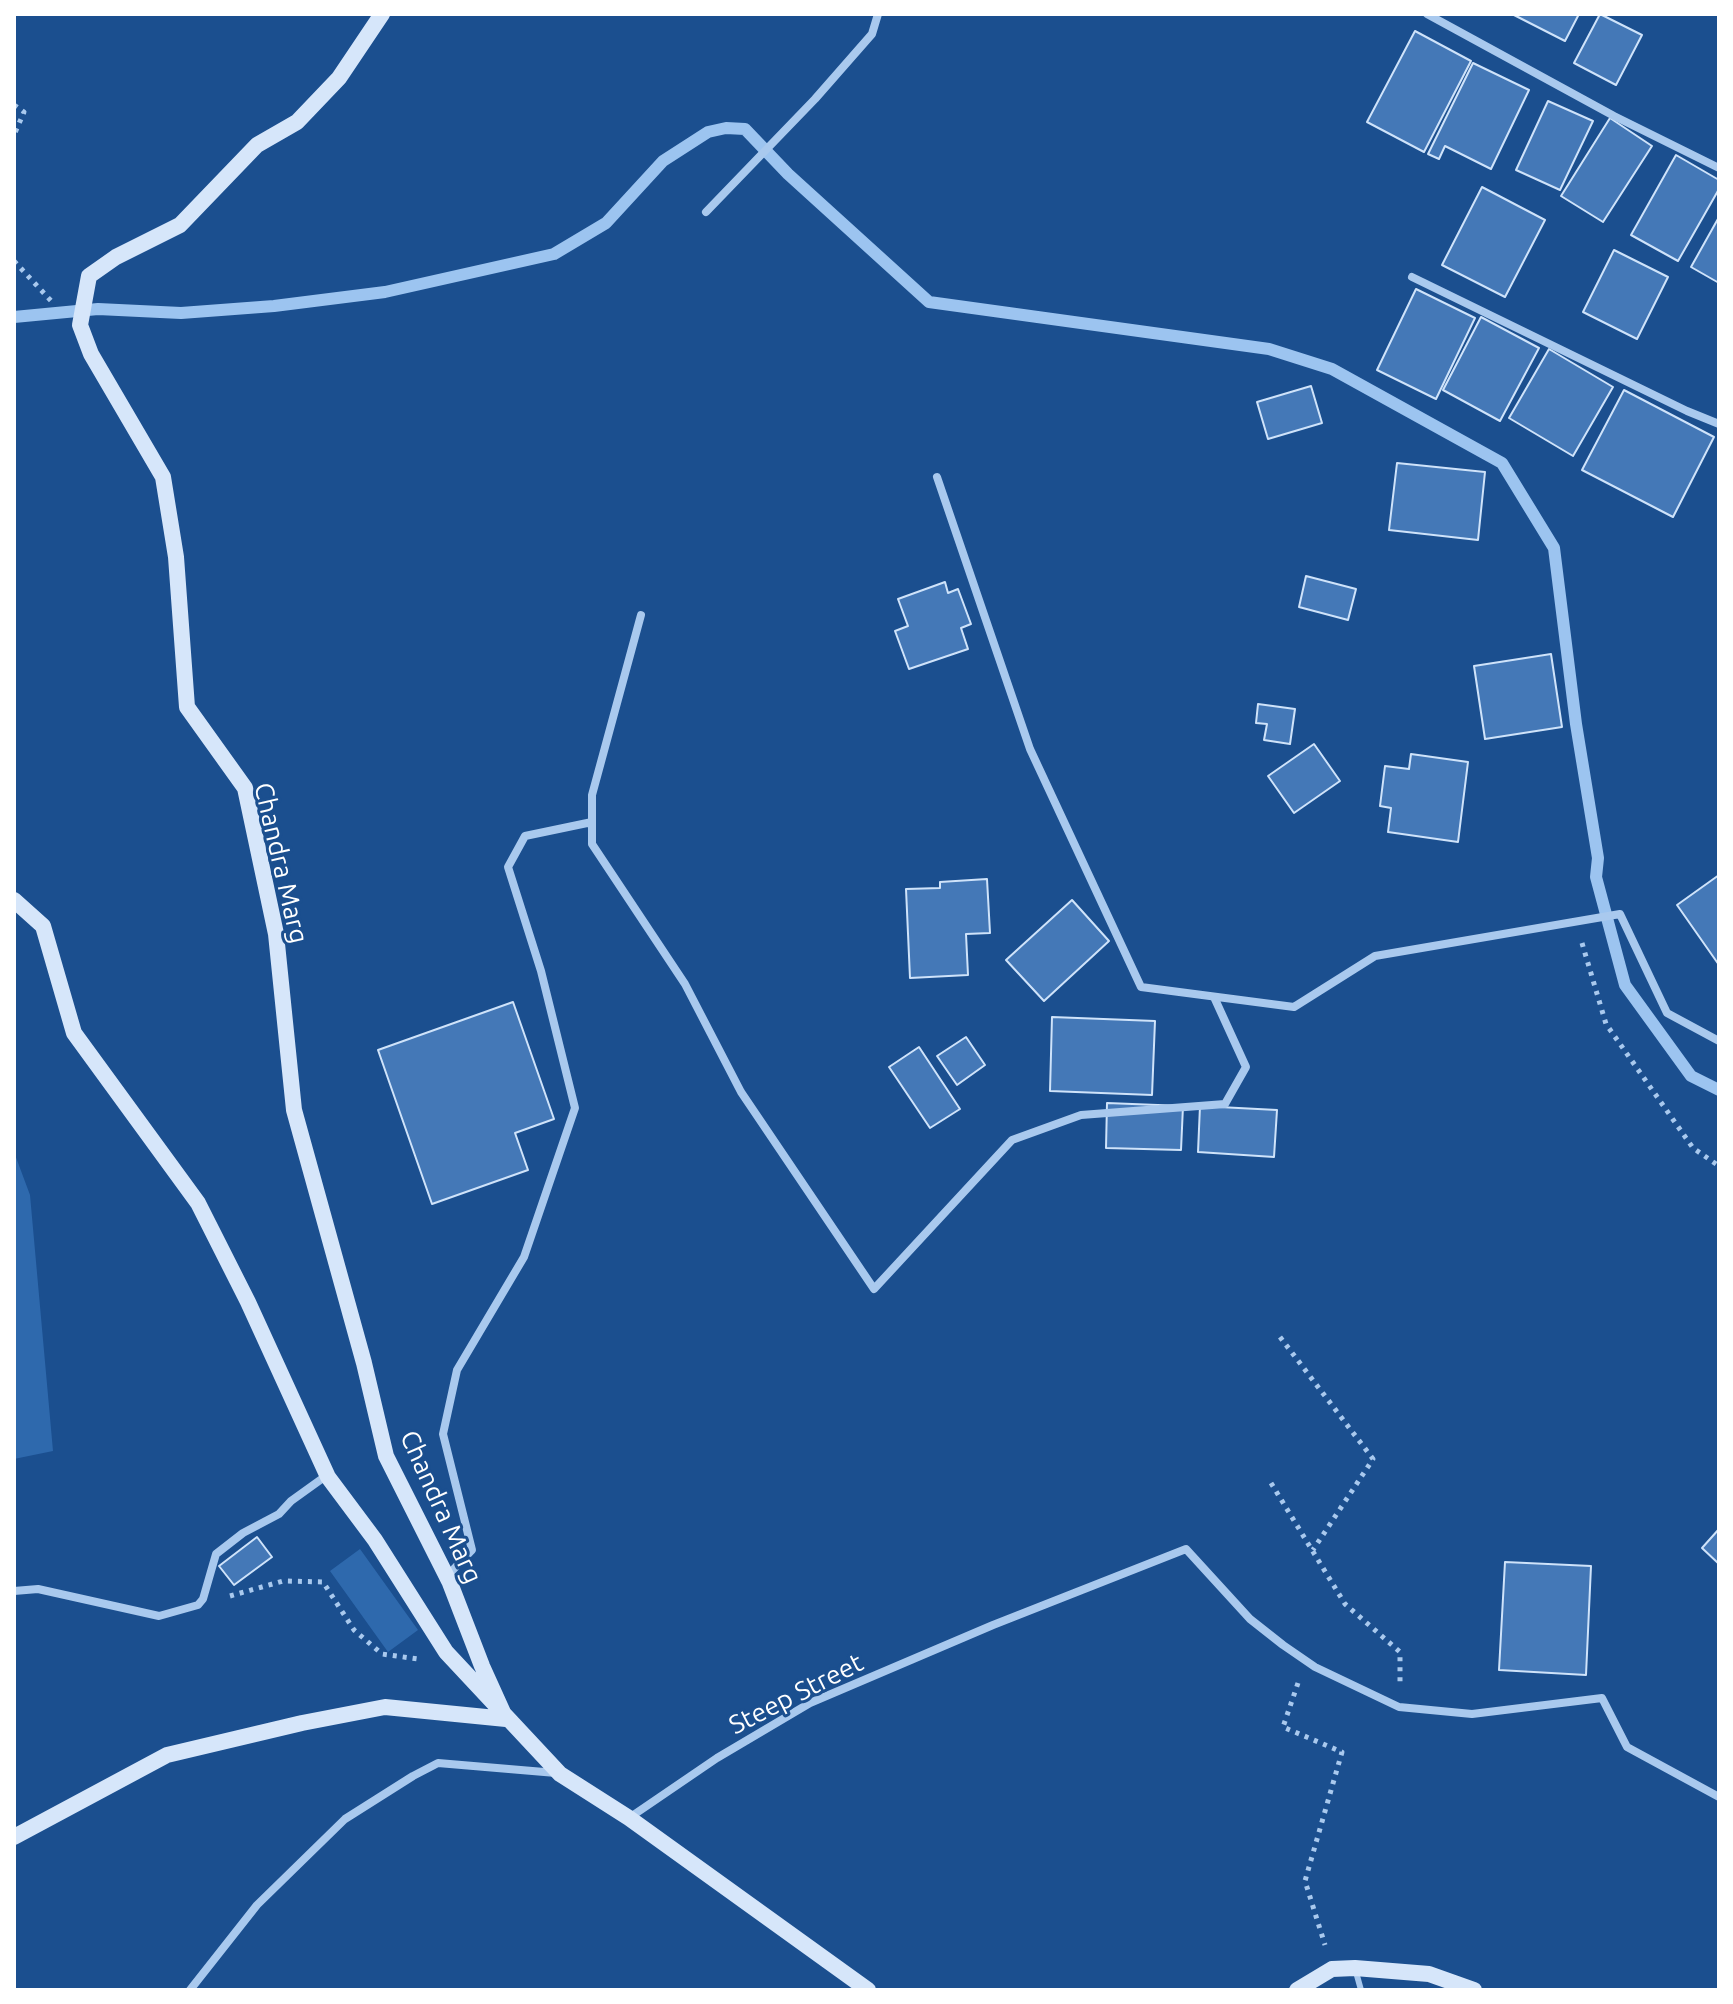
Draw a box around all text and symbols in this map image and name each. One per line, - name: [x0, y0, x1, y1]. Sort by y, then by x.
- street label: Chandra Marg: [247, 780, 315, 946]
- street label: Chandra Marg: [393, 1426, 489, 1588]
- street label: Steep Street: [724, 1647, 868, 1741]

